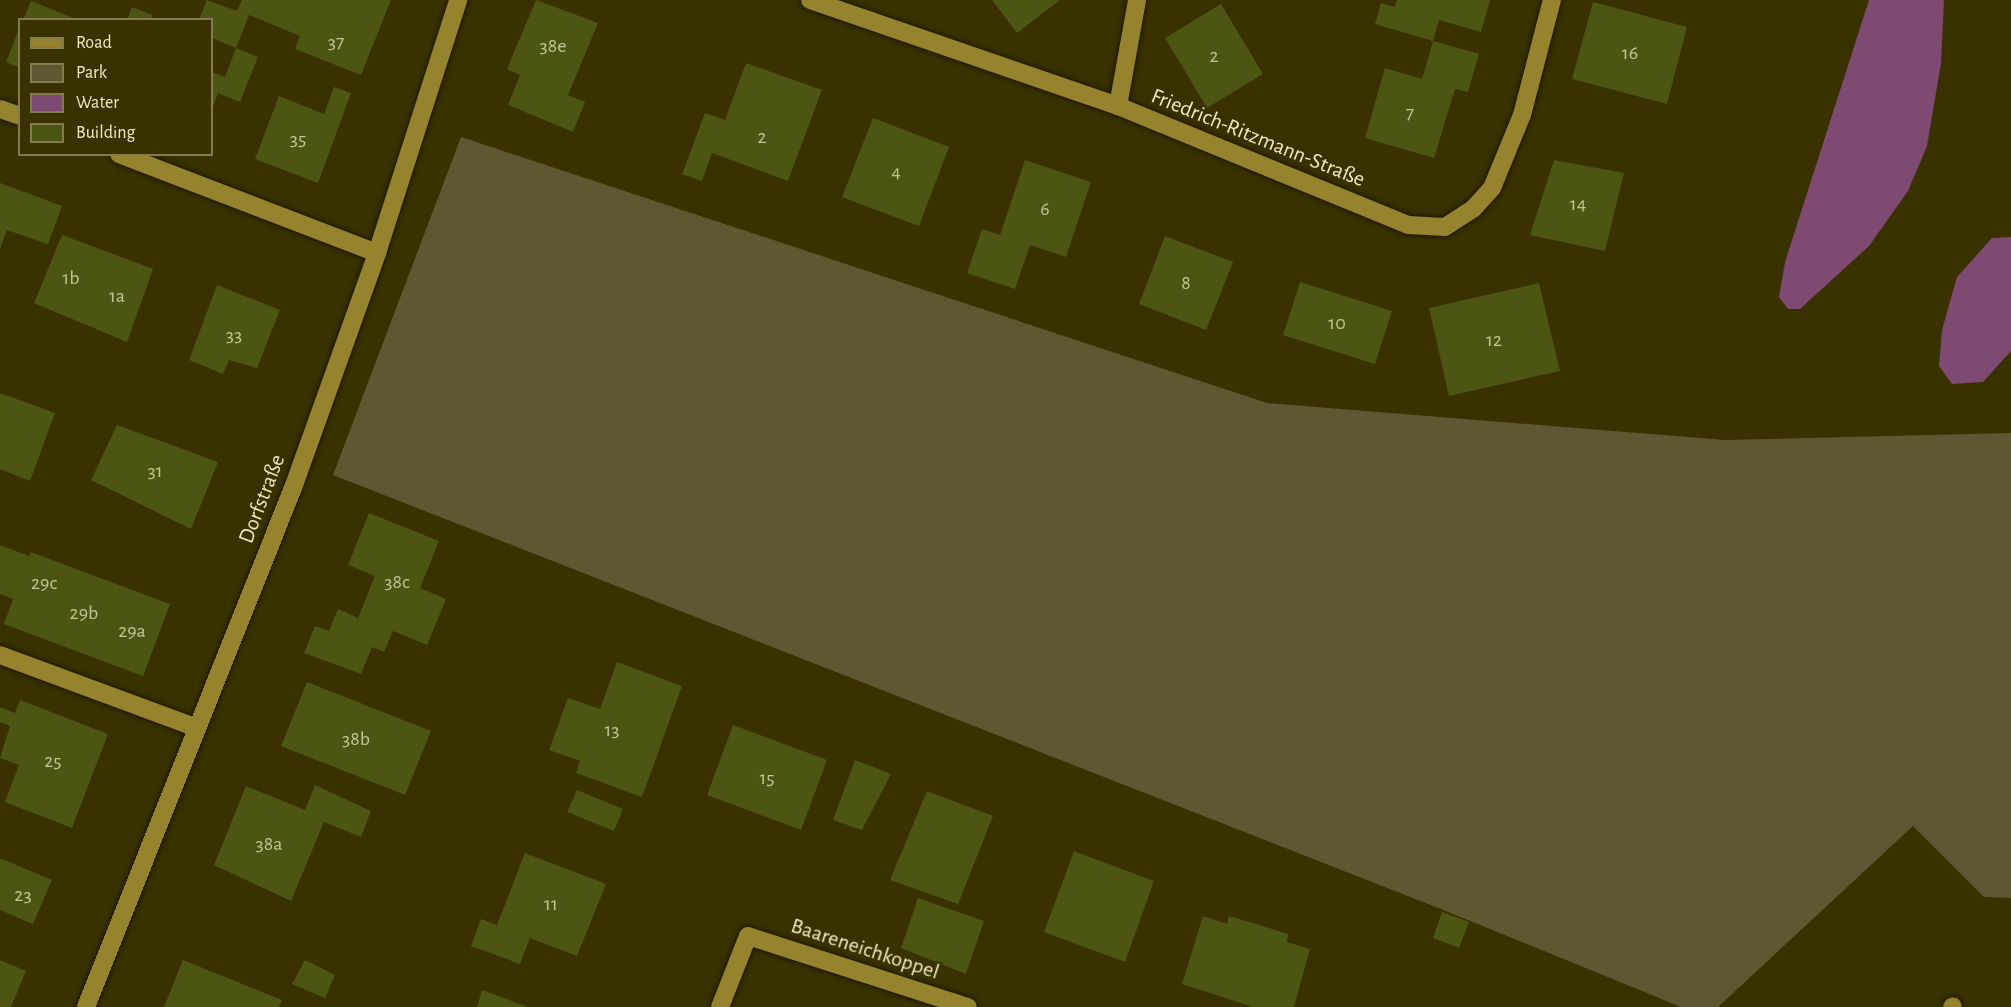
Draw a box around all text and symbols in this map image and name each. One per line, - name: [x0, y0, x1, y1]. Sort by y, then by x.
- legend: [18, 18, 213, 156]
- house number: 37: [328, 30, 344, 54]
- text: Road: [76, 34, 112, 52]
- house number: 38e: [540, 34, 566, 58]
- house number: 16: [1622, 41, 1638, 65]
- house number: 2: [1209, 44, 1219, 68]
- text: Park: [76, 64, 107, 82]
- street label: Friedrich-Ritzmann-Straße: [1147, 83, 1369, 193]
- text: Water: [76, 94, 119, 112]
- house number: 7: [1406, 101, 1414, 125]
- text: Building: [76, 124, 135, 142]
- house number: 2: [757, 125, 767, 149]
- house number: 35: [290, 127, 306, 151]
- house number: 4: [891, 160, 901, 184]
- house number: 14: [1570, 192, 1586, 216]
- house number: 6: [1040, 197, 1050, 221]
- house number: 1b: [62, 266, 80, 290]
- house number: 8: [1181, 271, 1191, 295]
- house number: 1a: [109, 284, 125, 308]
- house number: 10: [1328, 311, 1346, 335]
- house number: 33: [226, 323, 242, 347]
- house number: 12: [1486, 328, 1502, 352]
- street label: Dorfstraße: [233, 451, 291, 547]
- house number: 31: [147, 459, 163, 483]
- house number: 38c: [384, 570, 410, 594]
- house number: 29c: [31, 571, 57, 595]
- house number: 29b: [70, 601, 98, 625]
- house number: 29a: [118, 619, 146, 643]
- house number: 13: [604, 718, 620, 742]
- house number: 38b: [342, 727, 370, 751]
- house number: 25: [44, 749, 62, 773]
- house number: 15: [759, 766, 775, 790]
- house number: 38a: [256, 832, 282, 856]
- house number: 23: [14, 883, 32, 907]
- house number: 11: [544, 892, 558, 916]
- street label: Baareneichkoppel: [788, 913, 942, 985]

